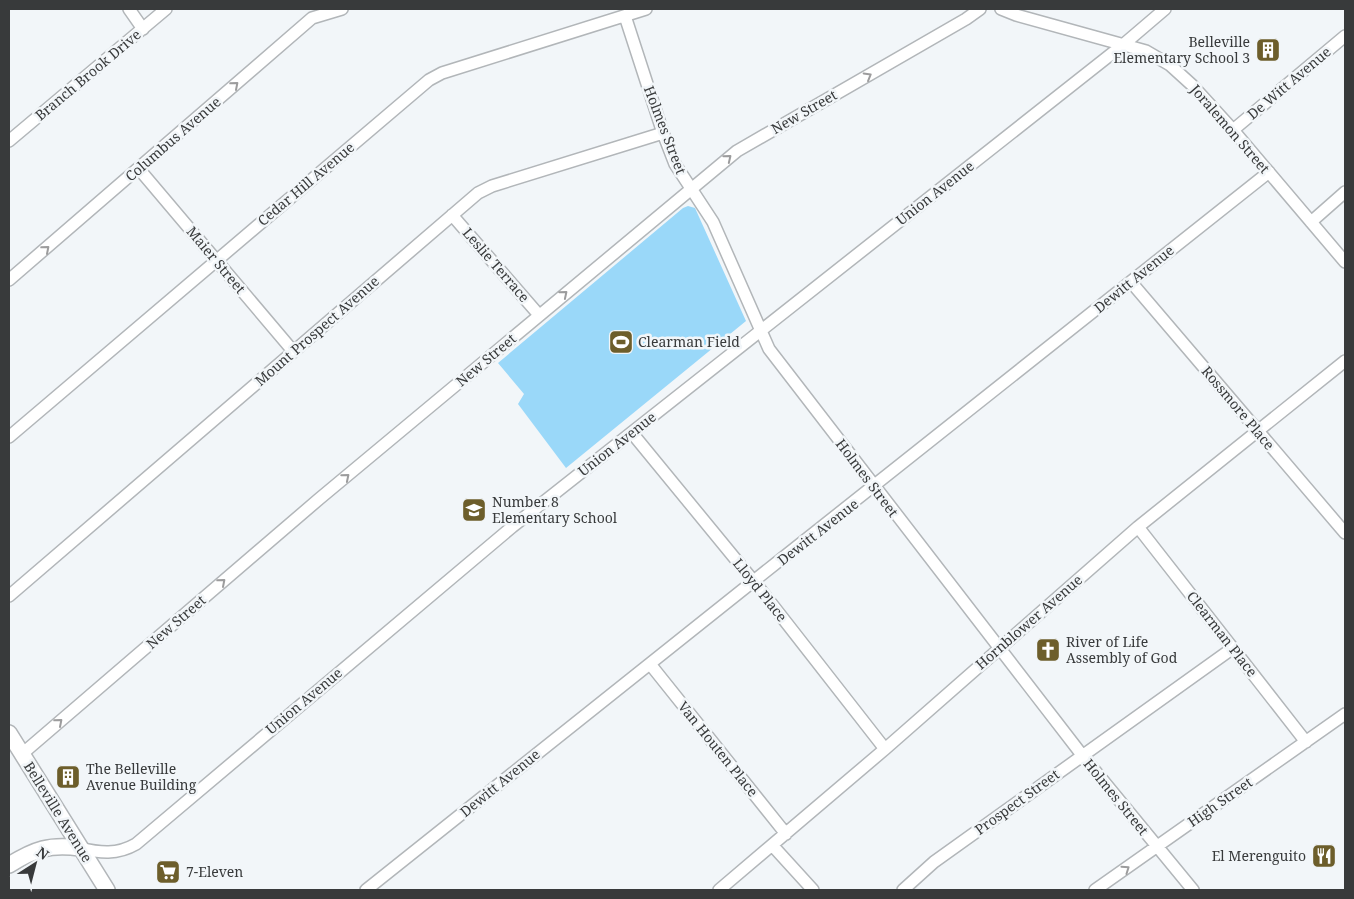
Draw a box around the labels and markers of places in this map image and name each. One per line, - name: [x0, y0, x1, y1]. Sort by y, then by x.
- place label: Belleville Elementary School 3: [1113, 32, 1250, 67]
- building icon: Belleville Elementary School 3: [1255, 37, 1281, 63]
- sports icon: Clearman Field: [608, 329, 634, 355]
- place label: Clearman Field: [638, 332, 740, 351]
- place label: Number 8 Elementary School: [492, 492, 618, 527]
- school or university icon: Number 8 Elementary School: [461, 497, 487, 523]
- place label: River of Life Assembly of God: [1066, 632, 1178, 667]
- church icon: River of Life Assembly of God: [1035, 637, 1061, 663]
- place label: The Belleville Avenue Building: [86, 759, 197, 794]
- building icon: The Belleville Avenue Building: [55, 764, 81, 790]
- restaurant icon: El Merenguito: [1311, 843, 1337, 869]
- place label: El Merenguito: [1212, 846, 1306, 865]
- supermarket icon: 7-Eleven: [155, 859, 181, 885]
- place label: 7-Eleven: [186, 862, 243, 881]

